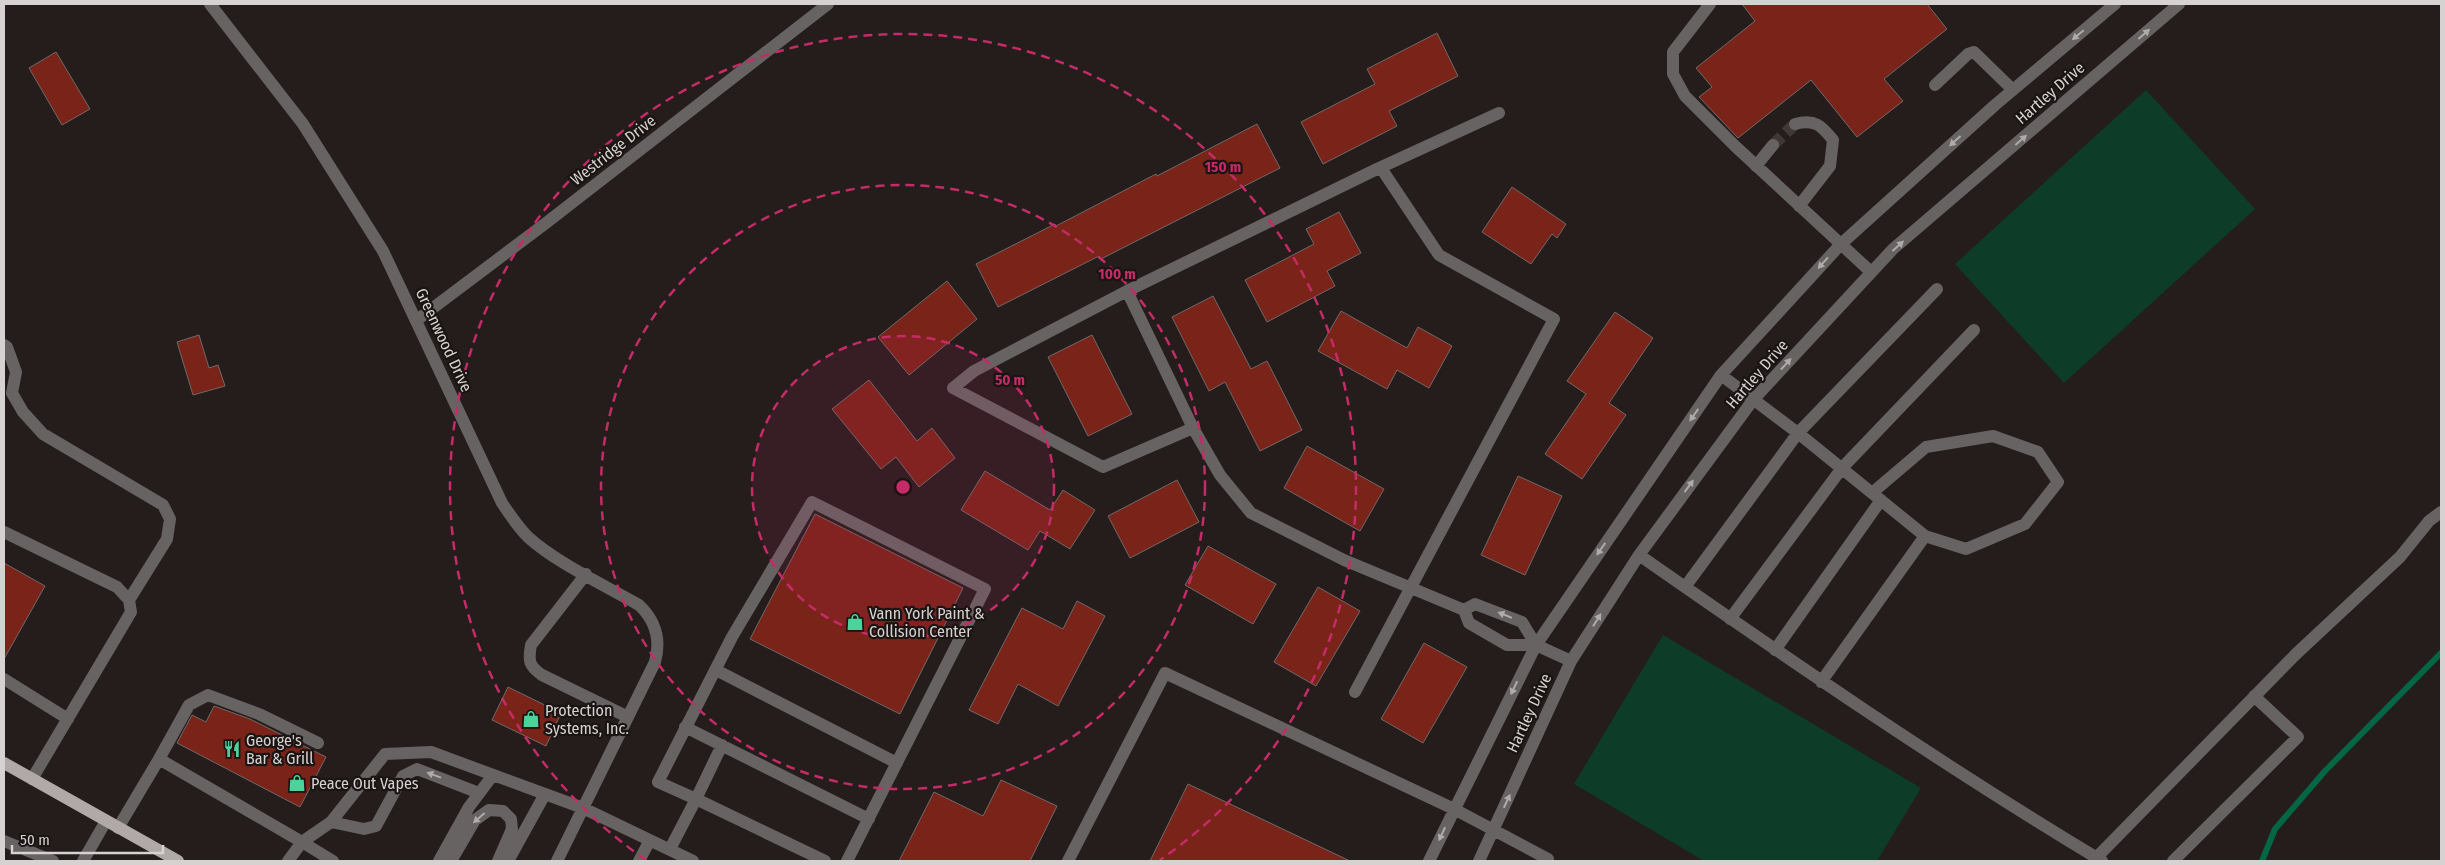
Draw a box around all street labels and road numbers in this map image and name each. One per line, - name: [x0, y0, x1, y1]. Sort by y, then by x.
- street label: Hartley Drive: [2012, 58, 2088, 128]
- street label: Westridge Drive: [567, 111, 659, 189]
- street label: Greenwood Drive: [412, 285, 476, 395]
- street label: Hartley Drive: [1722, 336, 1792, 412]
- street label: Hartley Drive: [1502, 670, 1556, 756]

